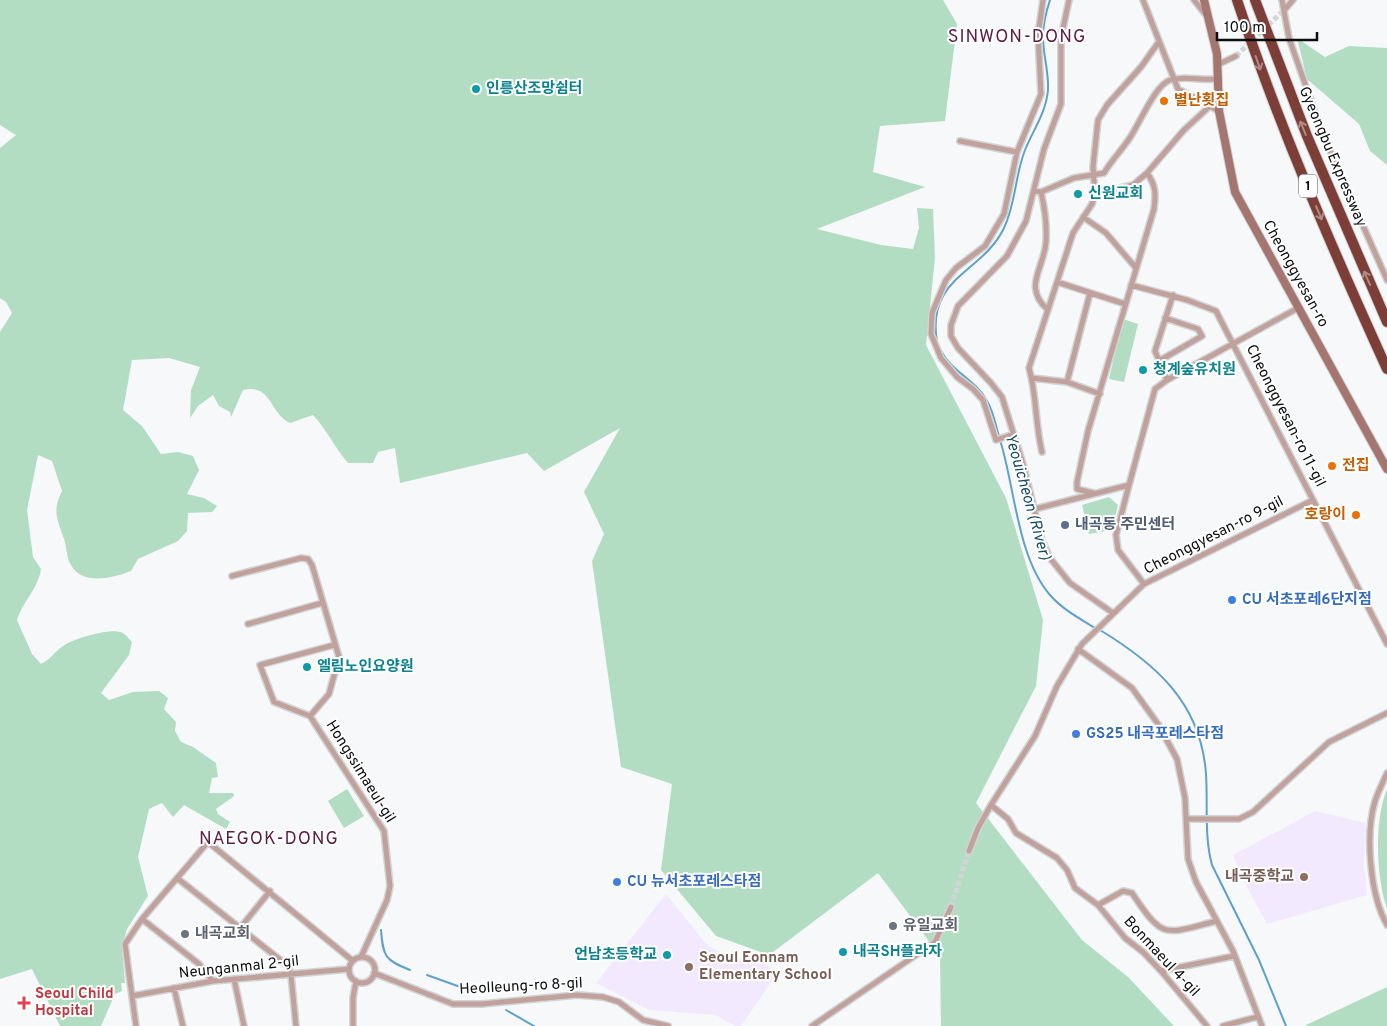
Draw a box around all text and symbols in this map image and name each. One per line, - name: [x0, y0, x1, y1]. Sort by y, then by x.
- scale bar: [1217, 10, 1317, 42]
- text: 100 m: [1224, 19, 1265, 38]
- district label: SINWON-DONG: [948, 26, 1086, 49]
- one-way arrow: [1253, 55, 1263, 71]
- place label: 인릉산조망쉼터: [486, 80, 583, 99]
- marker: 인릉산조망쉼터: [470, 83, 482, 95]
- street label: Gyeongbu Expressway: [1294, 84, 1370, 230]
- place label: 별난횟집: [1174, 91, 1229, 111]
- marker: 별난횟집: [1158, 95, 1170, 107]
- one-way arrow: [1298, 121, 1307, 136]
- road number: 1: [1299, 175, 1317, 198]
- place label: 신원교회: [1088, 185, 1143, 204]
- marker: 신원교회: [1072, 188, 1084, 200]
- one-way arrow: [1315, 205, 1324, 220]
- street label: Cheonggyesan-ro: [1258, 217, 1332, 331]
- one-way arrow: [1362, 271, 1372, 286]
- street label: Cheonggyesan-ro 11-gil: [1241, 342, 1329, 490]
- place label: 청계숲유치원: [1153, 361, 1236, 380]
- marker: 청계숲유치원: [1137, 364, 1149, 376]
- water label: Yeouicheon (River): [999, 431, 1055, 563]
- place label: 전집: [1342, 457, 1370, 476]
- marker: 전집: [1326, 460, 1338, 472]
- street label: Cheonggyesan-ro 9-gil: [1141, 492, 1287, 580]
- place label: 호랑이: [1305, 506, 1346, 525]
- marker: 호랑이: [1350, 509, 1362, 521]
- place label: 내곡동 주민센터: [1075, 516, 1175, 535]
- marker: 내곡동 주민센터: [1059, 519, 1071, 531]
- place label: CU 서초포레6단지점: [1242, 591, 1372, 610]
- marker: CU 서초포레6단지점: [1226, 594, 1238, 606]
- place label: 엘림노인요양원: [317, 658, 414, 677]
- marker: 엘림노인요양원: [301, 661, 313, 673]
- street label: Hongssimaeul-gil: [321, 717, 399, 827]
- place label: GS25 내곡포레스타점: [1086, 725, 1224, 744]
- marker: GS25 내곡포레스타점: [1070, 728, 1082, 740]
- district label: NAEGOK-DONG: [199, 828, 339, 851]
- place label: 내곡중학교: [1225, 867, 1294, 887]
- marker: 내곡중학교: [1298, 871, 1310, 883]
- place label: CU 뉴서초포레스타점: [627, 873, 761, 892]
- marker: CU 뉴서초포레스타점: [611, 876, 623, 888]
- street label: Bonmaeul 4-gil: [1119, 913, 1203, 1001]
- place label: 유일교회: [903, 917, 958, 936]
- marker: 유일교회: [887, 920, 899, 932]
- place label: 내곡교회: [195, 925, 250, 944]
- marker: 내곡교회: [179, 928, 191, 940]
- place label: 내곡SH플라자: [853, 943, 942, 962]
- place label: 언남초등학교: [574, 945, 657, 965]
- marker: 내곡SH플라자: [837, 946, 849, 958]
- marker: 언남초등학교: [661, 949, 673, 961]
- place label: Seoul Eonnam Elementary School: [699, 949, 832, 985]
- street label: Neunganmal 2-gil: [178, 952, 300, 984]
- marker: Seoul Eonnam Elementary School: [683, 961, 695, 973]
- street label: Heolleung-ro 8-gil: [459, 974, 583, 1000]
- place label: Seoul Child Hospital: [35, 985, 114, 1021]
- marker: Seoul Child Hospital: [17, 996, 31, 1010]

